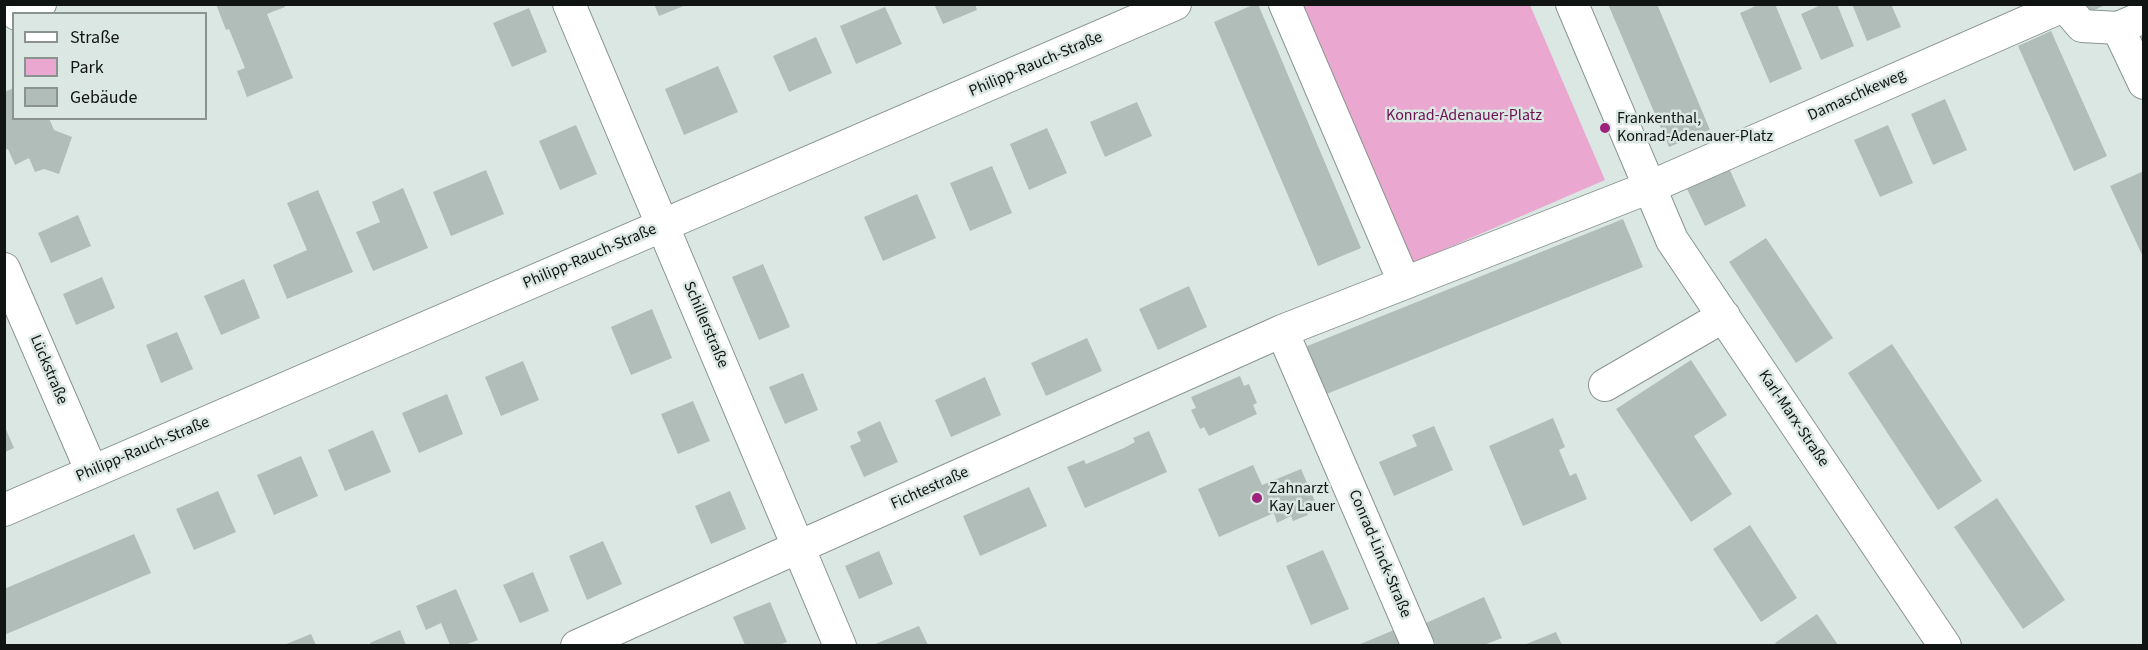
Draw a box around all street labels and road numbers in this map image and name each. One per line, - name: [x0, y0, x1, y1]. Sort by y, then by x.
- street label: Philipp-Rauch-Straße: [966, 28, 1106, 102]
- street label: Damaschkeweg: [1805, 66, 1909, 126]
- street label: Philipp-Rauch-Straße: [520, 220, 660, 294]
- street label: Schillerstraße: [678, 279, 732, 371]
- street label: Lückstraße: [25, 332, 71, 408]
- street label: Karl-Marx-Straße: [1754, 367, 1832, 471]
- street label: Philipp-Rauch-Straße: [73, 413, 213, 487]
- street label: Fichtestraße: [888, 463, 972, 515]
- street label: Conrad-Linck-Straße: [1343, 487, 1415, 621]

